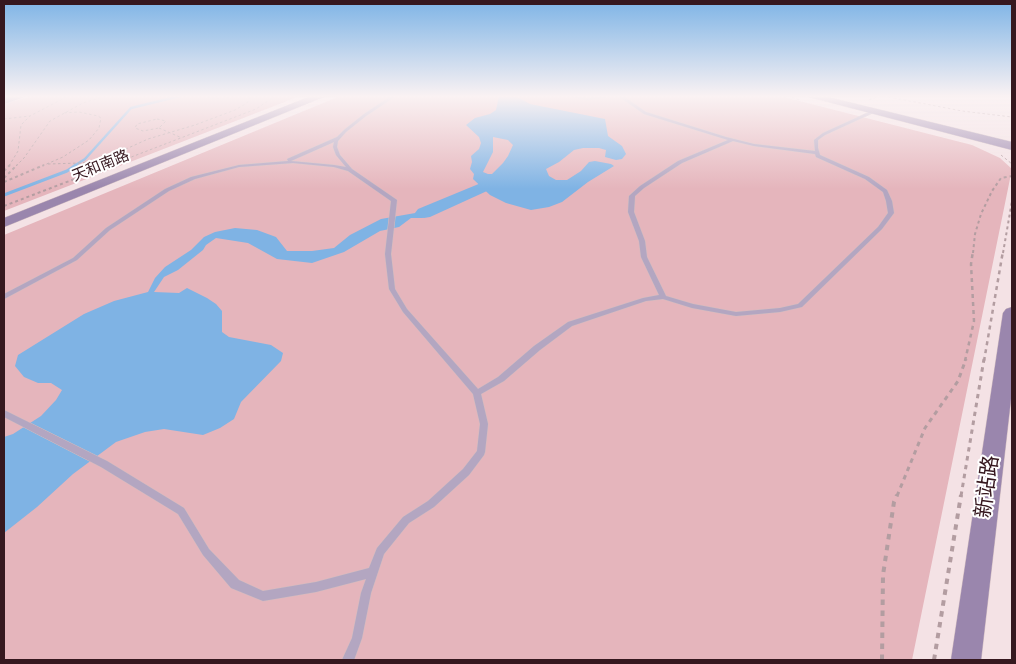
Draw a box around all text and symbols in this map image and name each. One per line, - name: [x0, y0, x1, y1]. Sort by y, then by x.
- street label: 天和南路: [70, 147, 132, 187]
- street label: 新站路: [972, 454, 1006, 520]

